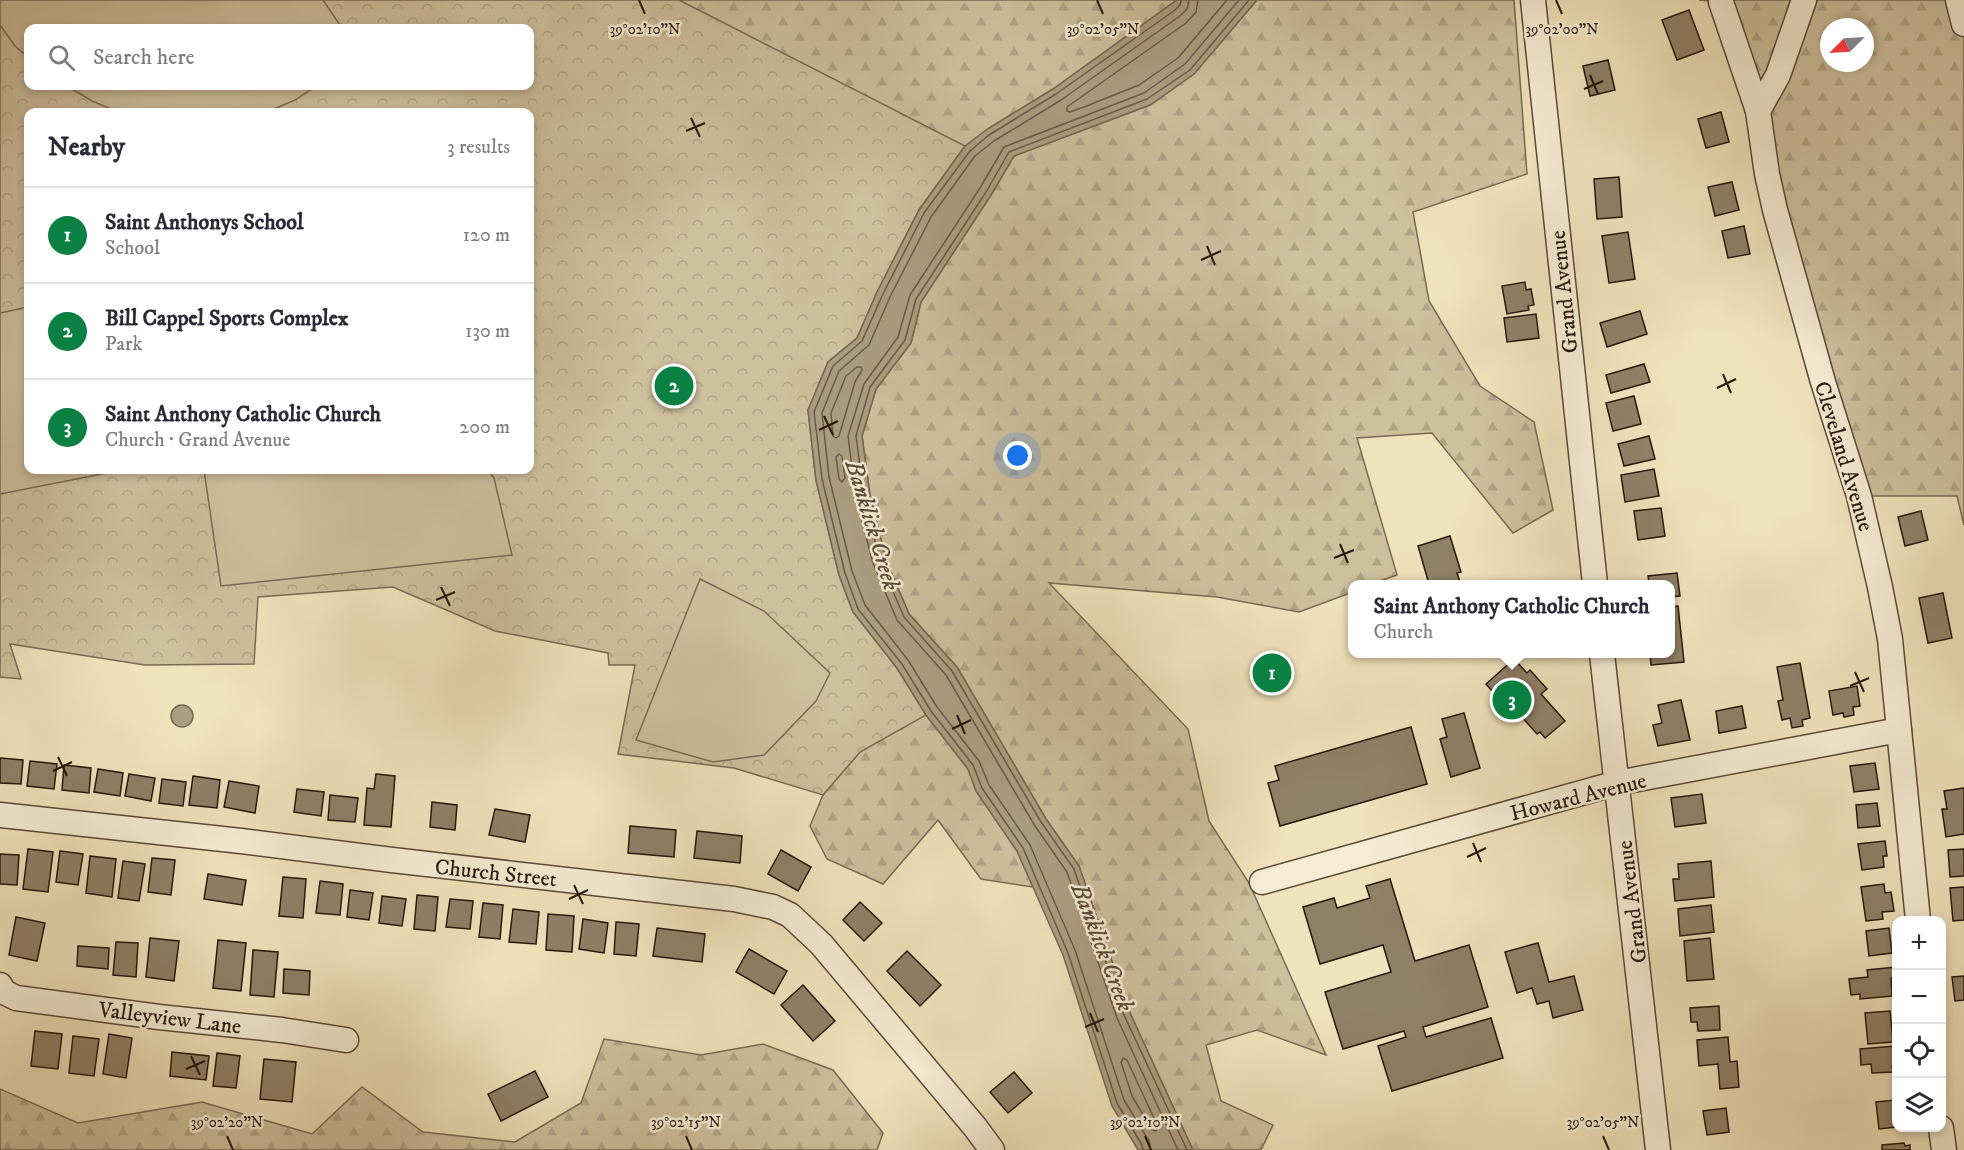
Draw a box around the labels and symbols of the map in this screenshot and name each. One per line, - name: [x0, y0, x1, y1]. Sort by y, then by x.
- north arrow: [1820, 18, 1874, 72]
- text: 39°02'10"N: [610, 20, 680, 39]
- text: 39°02'05"N: [1067, 20, 1139, 39]
- text: 39°02'00"N: [1525, 20, 1599, 39]
- street label: Grand Avenue: [1545, 229, 1584, 355]
- pin: 2: [654, 364, 694, 408]
- street label: Cleveland Avenue: [1808, 378, 1879, 535]
- your location: [1003, 441, 1032, 470]
- water label: Banklick Creek: [838, 456, 906, 594]
- pin: 1: [1252, 650, 1292, 696]
- pin: 3: [1492, 678, 1532, 722]
- street label: Howard Avenue: [1507, 767, 1649, 827]
- street label: Grand Avenue: [1612, 839, 1653, 965]
- street label: Church Street: [433, 854, 558, 893]
- water label: Banklick Creek: [1064, 878, 1140, 1016]
- street label: Valleyview Lane: [96, 996, 243, 1041]
- text: 39°02'20"N: [191, 1113, 263, 1132]
- text: 39°02'15"N: [651, 1113, 721, 1132]
- text: 39°02'10"N: [1110, 1113, 1180, 1132]
- text: 39°02'05"N: [1567, 1113, 1639, 1132]

